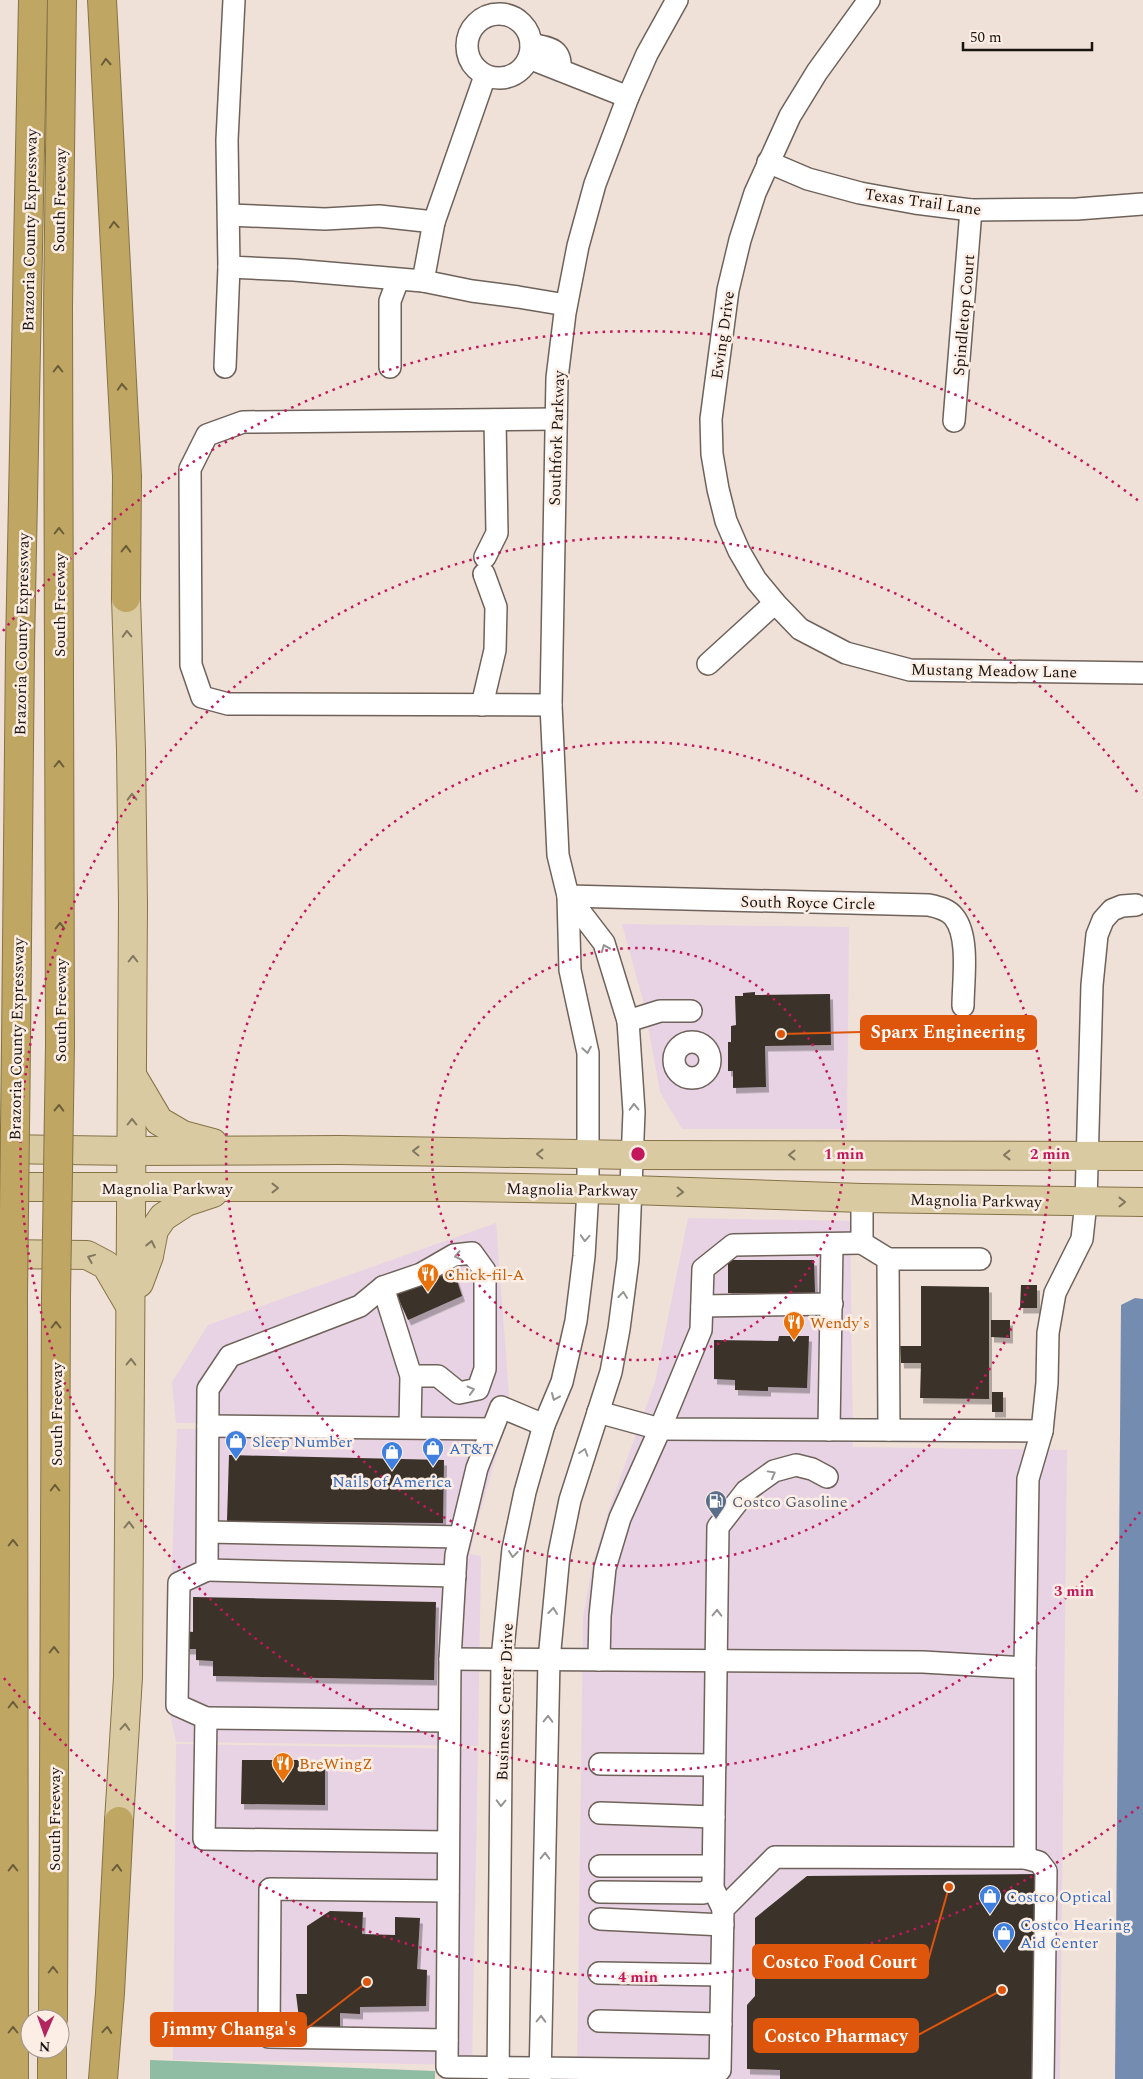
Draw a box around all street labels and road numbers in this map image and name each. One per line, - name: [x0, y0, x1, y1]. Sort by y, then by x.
- street label: Brazoria County Expressway: [16, 127, 44, 332]
- street label: South Freeway: [47, 146, 73, 252]
- street label: Texas Trail Lane: [863, 182, 983, 222]
- street label: Spindletop Court: [947, 253, 981, 377]
- street label: Ewing Drive: [705, 290, 741, 381]
- street label: Southfork Parkway: [543, 369, 571, 506]
- street label: Brazoria County Expressway: [8, 531, 36, 736]
- street label: South Freeway: [48, 552, 72, 657]
- street label: Mustang Meadow Lane: [911, 658, 1077, 684]
- street label: South Royce Circle: [740, 890, 876, 916]
- street label: Brazoria County Expressway: [3, 936, 31, 1141]
- street label: South Freeway: [49, 957, 73, 1062]
- street label: Magnolia Parkway: [101, 1177, 234, 1201]
- street label: Magnolia Parkway: [506, 1177, 639, 1203]
- street label: Magnolia Parkway: [910, 1188, 1043, 1214]
- street label: South Freeway: [45, 1361, 69, 1466]
- street label: Business Center Drive: [490, 1623, 520, 1781]
- street label: South Freeway: [43, 1766, 67, 1871]

